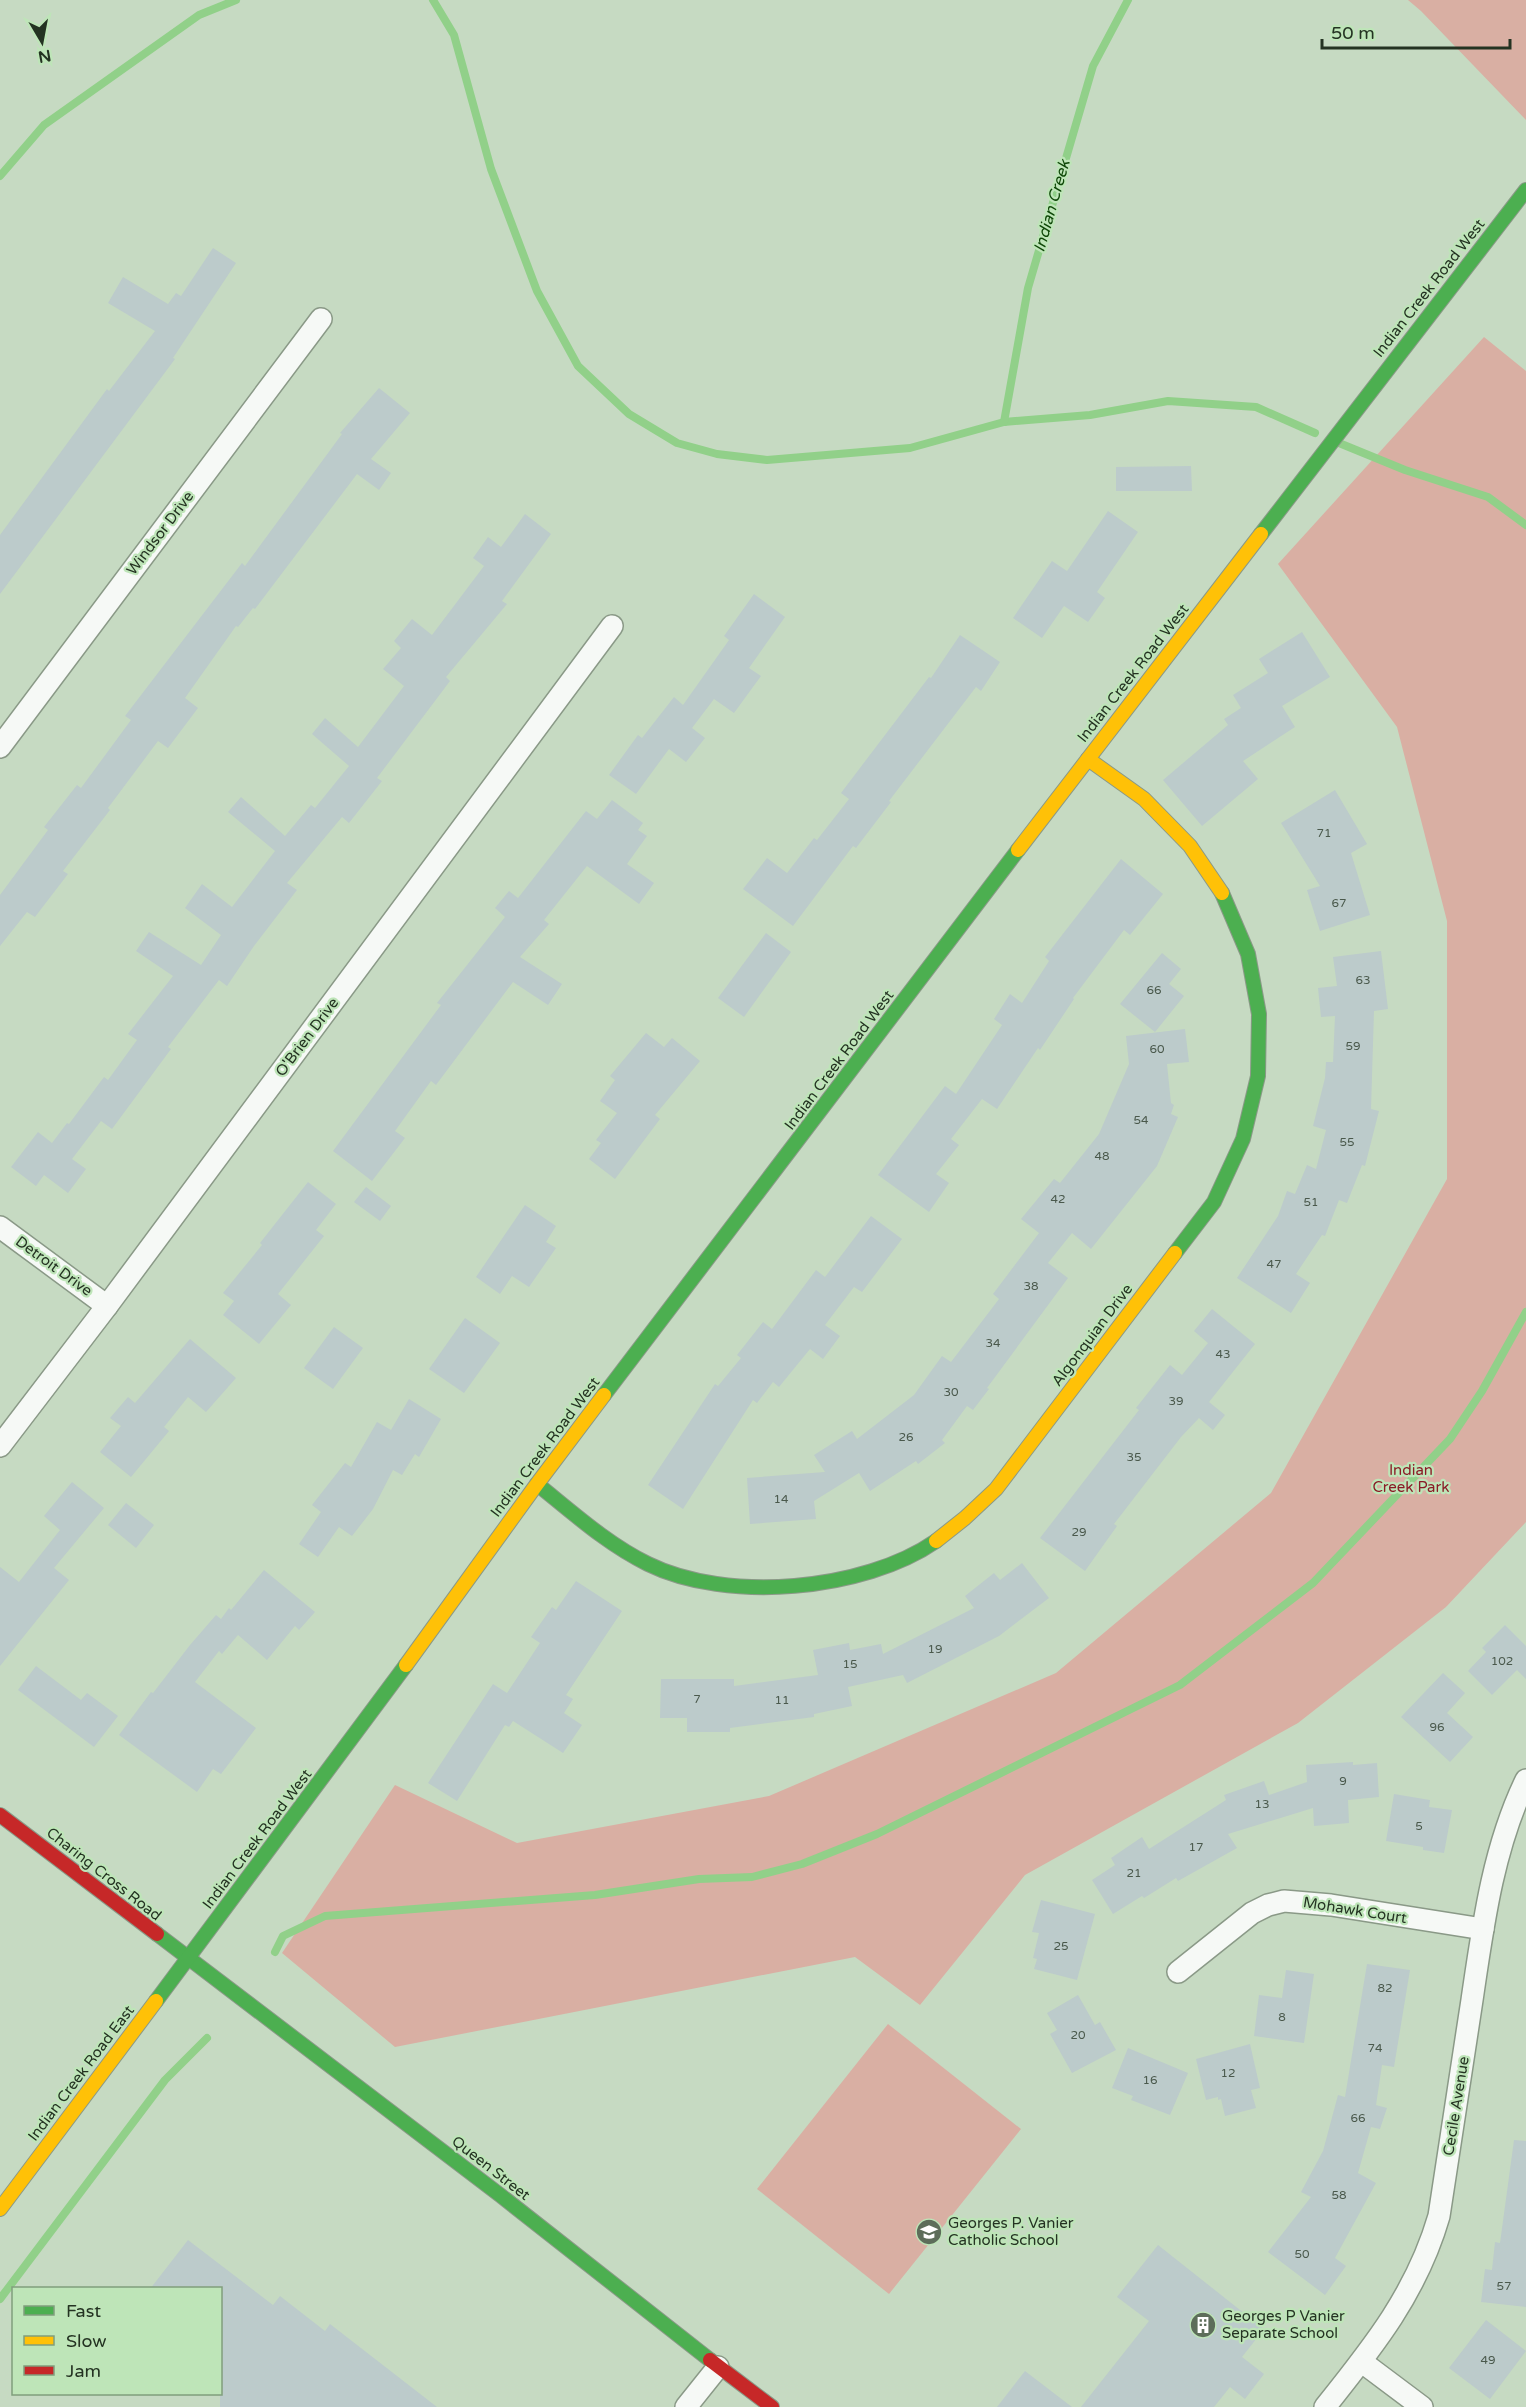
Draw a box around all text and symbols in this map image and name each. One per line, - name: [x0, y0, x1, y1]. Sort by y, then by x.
- north arrow: [12, 12, 72, 72]
- scale bar: [1322, 12, 1510, 50]
- text: 50 m: [1331, 22, 1375, 44]
- text: N: [36, 45, 52, 67]
- water label: Indian Creek: [1029, 156, 1075, 254]
- street label: Indian Creek Road West: [1369, 215, 1489, 361]
- street label: Windsor Drive: [123, 488, 197, 578]
- street label: Indian Creek Road West: [1073, 600, 1193, 746]
- house number: 71: [1316, 826, 1332, 840]
- house number: 67: [1331, 896, 1347, 910]
- house number: 63: [1355, 973, 1371, 987]
- house number: 66: [1146, 983, 1162, 997]
- street label: Indian Creek Road West: [781, 986, 898, 1133]
- street label: O'Brien Drive: [272, 994, 342, 1080]
- house number: 59: [1345, 1039, 1361, 1053]
- house number: 60: [1149, 1042, 1165, 1056]
- house number: 54: [1133, 1113, 1149, 1127]
- house number: 55: [1339, 1135, 1355, 1149]
- house number: 48: [1094, 1149, 1110, 1163]
- house number: 42: [1050, 1192, 1066, 1206]
- house number: 51: [1303, 1195, 1319, 1209]
- street label: Detroit Drive: [12, 1232, 96, 1300]
- house number: 47: [1266, 1257, 1282, 1271]
- house number: 38: [1023, 1279, 1039, 1293]
- street label: Algonquian Drive: [1048, 1280, 1136, 1390]
- house number: 34: [985, 1336, 1001, 1350]
- house number: 43: [1215, 1347, 1231, 1361]
- street label: Indian Creek Road West: [487, 1373, 604, 1520]
- house number: 30: [943, 1385, 959, 1399]
- house number: 39: [1168, 1394, 1184, 1408]
- house number: 26: [898, 1430, 914, 1444]
- house number: 35: [1126, 1450, 1142, 1464]
- park label: Indian Creek Park: [1373, 1461, 1449, 1496]
- house number: 14: [773, 1492, 789, 1506]
- house number: 29: [1071, 1525, 1087, 1539]
- house number: 19: [927, 1642, 943, 1656]
- house number: 102: [1491, 1654, 1513, 1668]
- house number: 15: [842, 1657, 858, 1671]
- house number: 7: [693, 1692, 701, 1706]
- house number: 11: [774, 1693, 790, 1707]
- house number: 96: [1429, 1720, 1445, 1734]
- street label: Indian Creek Road West: [199, 1765, 316, 1912]
- house number: 9: [1339, 1774, 1347, 1788]
- house number: 13: [1254, 1797, 1270, 1811]
- house number: 5: [1415, 1819, 1423, 1833]
- street label: Charing Cross Road: [43, 1824, 165, 1924]
- house number: 17: [1188, 1840, 1204, 1854]
- house number: 21: [1126, 1866, 1142, 1880]
- street label: Mohawk Court: [1302, 1893, 1408, 1927]
- house number: 25: [1053, 1939, 1069, 1953]
- house number: 82: [1377, 1981, 1393, 1995]
- street label: Indian Creek Road East: [24, 2001, 138, 2144]
- house number: 8: [1278, 2010, 1286, 2024]
- house number: 20: [1070, 2028, 1086, 2042]
- house number: 74: [1367, 2041, 1383, 2055]
- street label: Cecile Avenue: [1439, 2055, 1473, 2157]
- house number: 12: [1220, 2066, 1236, 2080]
- house number: 16: [1142, 2073, 1158, 2087]
- house number: 66: [1350, 2111, 1366, 2125]
- street label: Queen Street: [448, 2132, 534, 2204]
- house number: 58: [1331, 2188, 1347, 2202]
- place label: Georges P. Vanier Catholic School: [948, 2214, 1074, 2249]
- school or university icon: Georges P. Vanier Catholic School: [914, 2217, 944, 2247]
- house number: 50: [1294, 2247, 1310, 2261]
- house number: 57: [1496, 2279, 1512, 2293]
- legend: [12, 2287, 222, 2395]
- text: Fast: [66, 2300, 101, 2322]
- place label: Georges P Vanier Separate School: [1222, 2307, 1345, 2342]
- building icon: Georges P Vanier Separate School: [1188, 2310, 1218, 2340]
- text: Slow: [66, 2330, 107, 2352]
- house number: 49: [1480, 2353, 1496, 2367]
- text: Jam: [66, 2360, 101, 2382]

